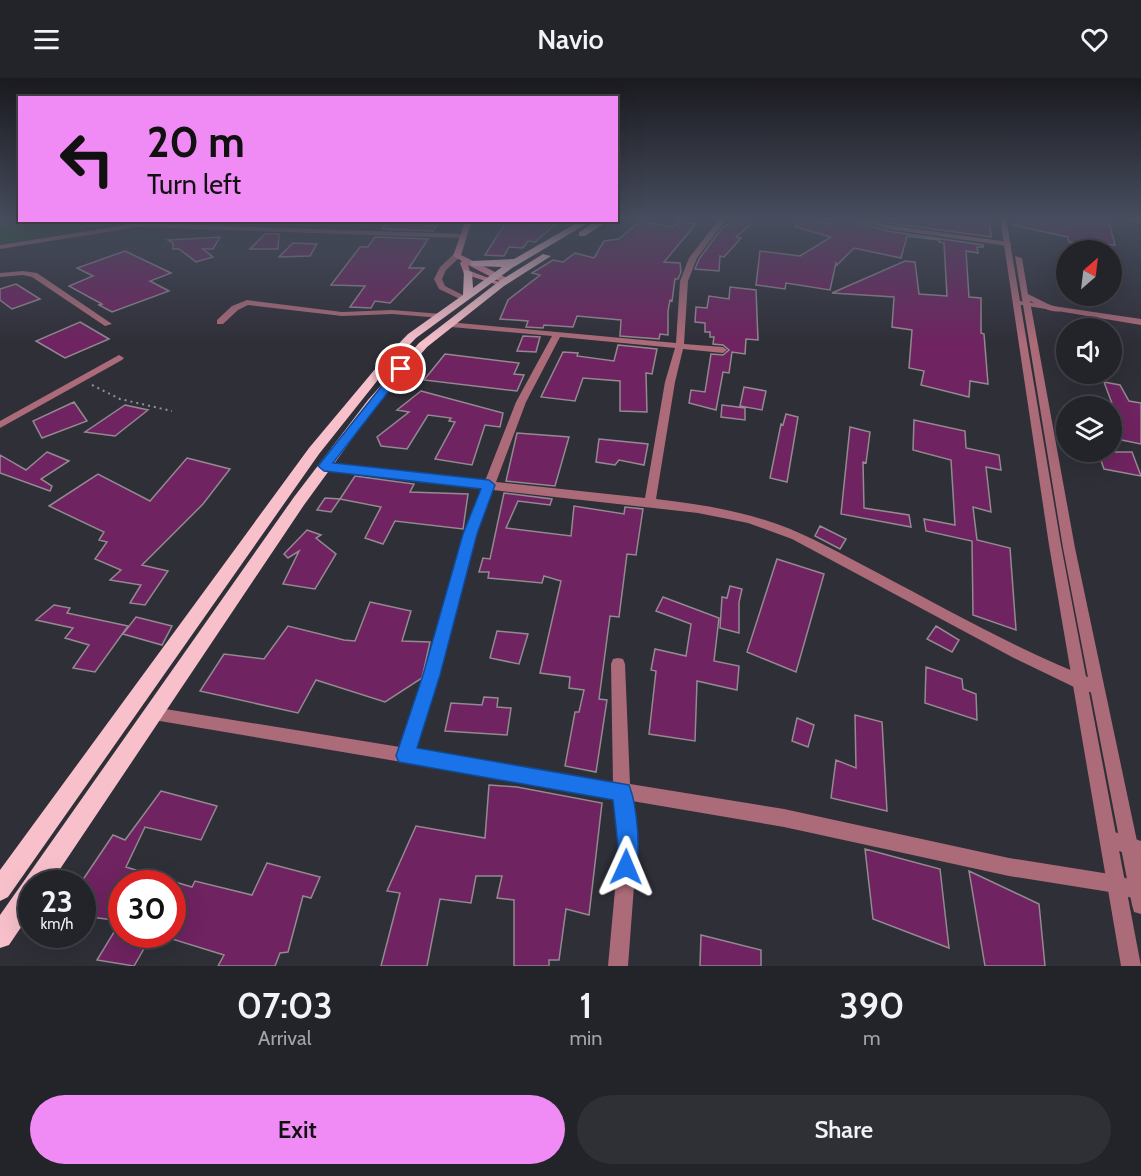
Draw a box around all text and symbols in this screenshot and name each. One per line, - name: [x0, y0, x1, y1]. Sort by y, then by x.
- icon: menu: [30, 23, 63, 56]
- text: Navio: [537, 23, 604, 56]
- icon: heart: [1078, 23, 1111, 56]
- text: 20 m: [147, 116, 245, 168]
- icon: left: [48, 120, 126, 198]
- text: Turn left: [147, 168, 241, 201]
- north arrow: [1056, 240, 1122, 306]
- map controls: [1056, 240, 1122, 462]
- button: sound: [1056, 318, 1122, 384]
- pin: [375, 343, 426, 394]
- icon: arrive: [384, 352, 417, 385]
- button: layers: [1056, 396, 1122, 462]
- position arrow: [594, 835, 658, 899]
- speed limit sign: 30: [108, 870, 186, 948]
- text: 23: [41, 883, 73, 920]
- text: km/h: [41, 915, 73, 933]
- text: 07:03: [237, 983, 333, 1027]
- text: 1: [580, 983, 592, 1027]
- text: 390: [839, 983, 904, 1027]
- text: Arrival: [258, 1026, 311, 1050]
- text: min: [569, 1026, 602, 1050]
- text: m: [863, 1026, 881, 1050]
- button: Exit: [30, 1095, 565, 1164]
- button: Share: [577, 1095, 1111, 1164]

